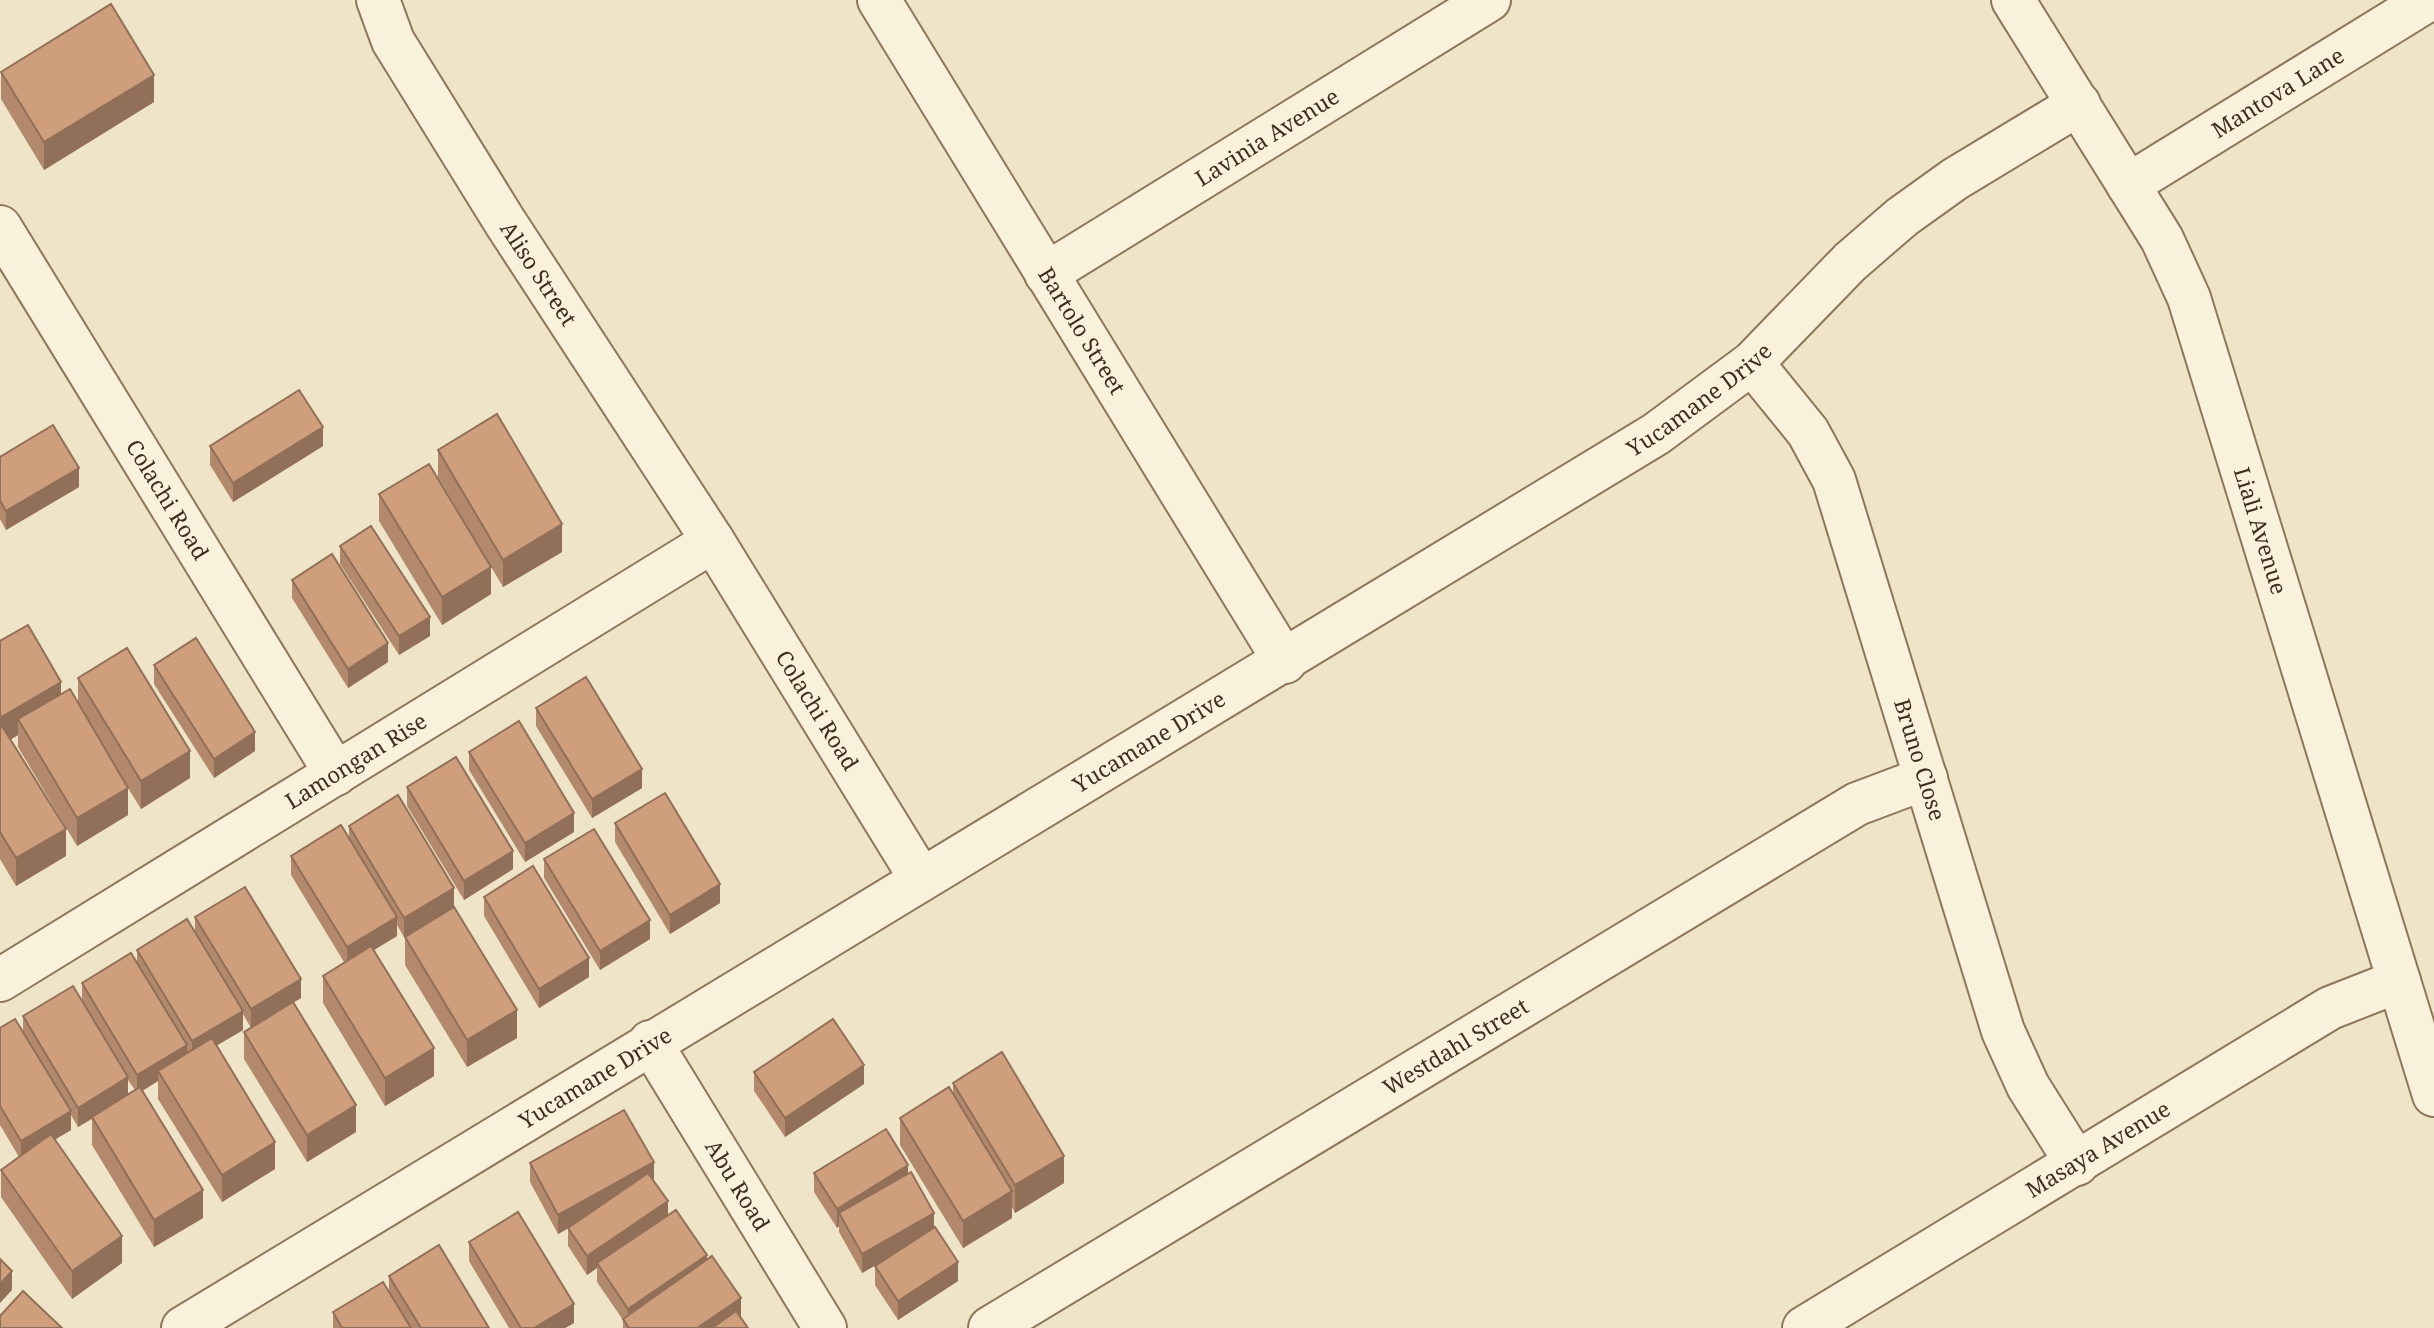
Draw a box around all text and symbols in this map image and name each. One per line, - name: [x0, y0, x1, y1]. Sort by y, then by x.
- street label: Mantova Lane: [2205, 39, 2349, 144]
- street label: Lavinia Avenue: [1189, 80, 1344, 192]
- street label: Aliso Street: [494, 215, 585, 331]
- street label: Bartolo Street: [1032, 261, 1133, 400]
- street label: Yucamane Drive: [1620, 336, 1778, 463]
- street label: Colachi Road: [120, 433, 217, 565]
- street label: Liali Avenue: [2228, 463, 2295, 598]
- street label: Colachi Road: [770, 644, 867, 776]
- street label: Yucamane Drive: [1066, 683, 1231, 799]
- street label: Bruno Close: [1888, 695, 1954, 824]
- street label: Lamongan Rise: [279, 705, 432, 815]
- street label: Westdahl Street: [1377, 990, 1534, 1101]
- street label: Yucamane Drive: [512, 1019, 677, 1135]
- street label: Masaya Avenue: [2019, 1093, 2175, 1204]
- street label: Abu Road: [699, 1134, 778, 1236]

